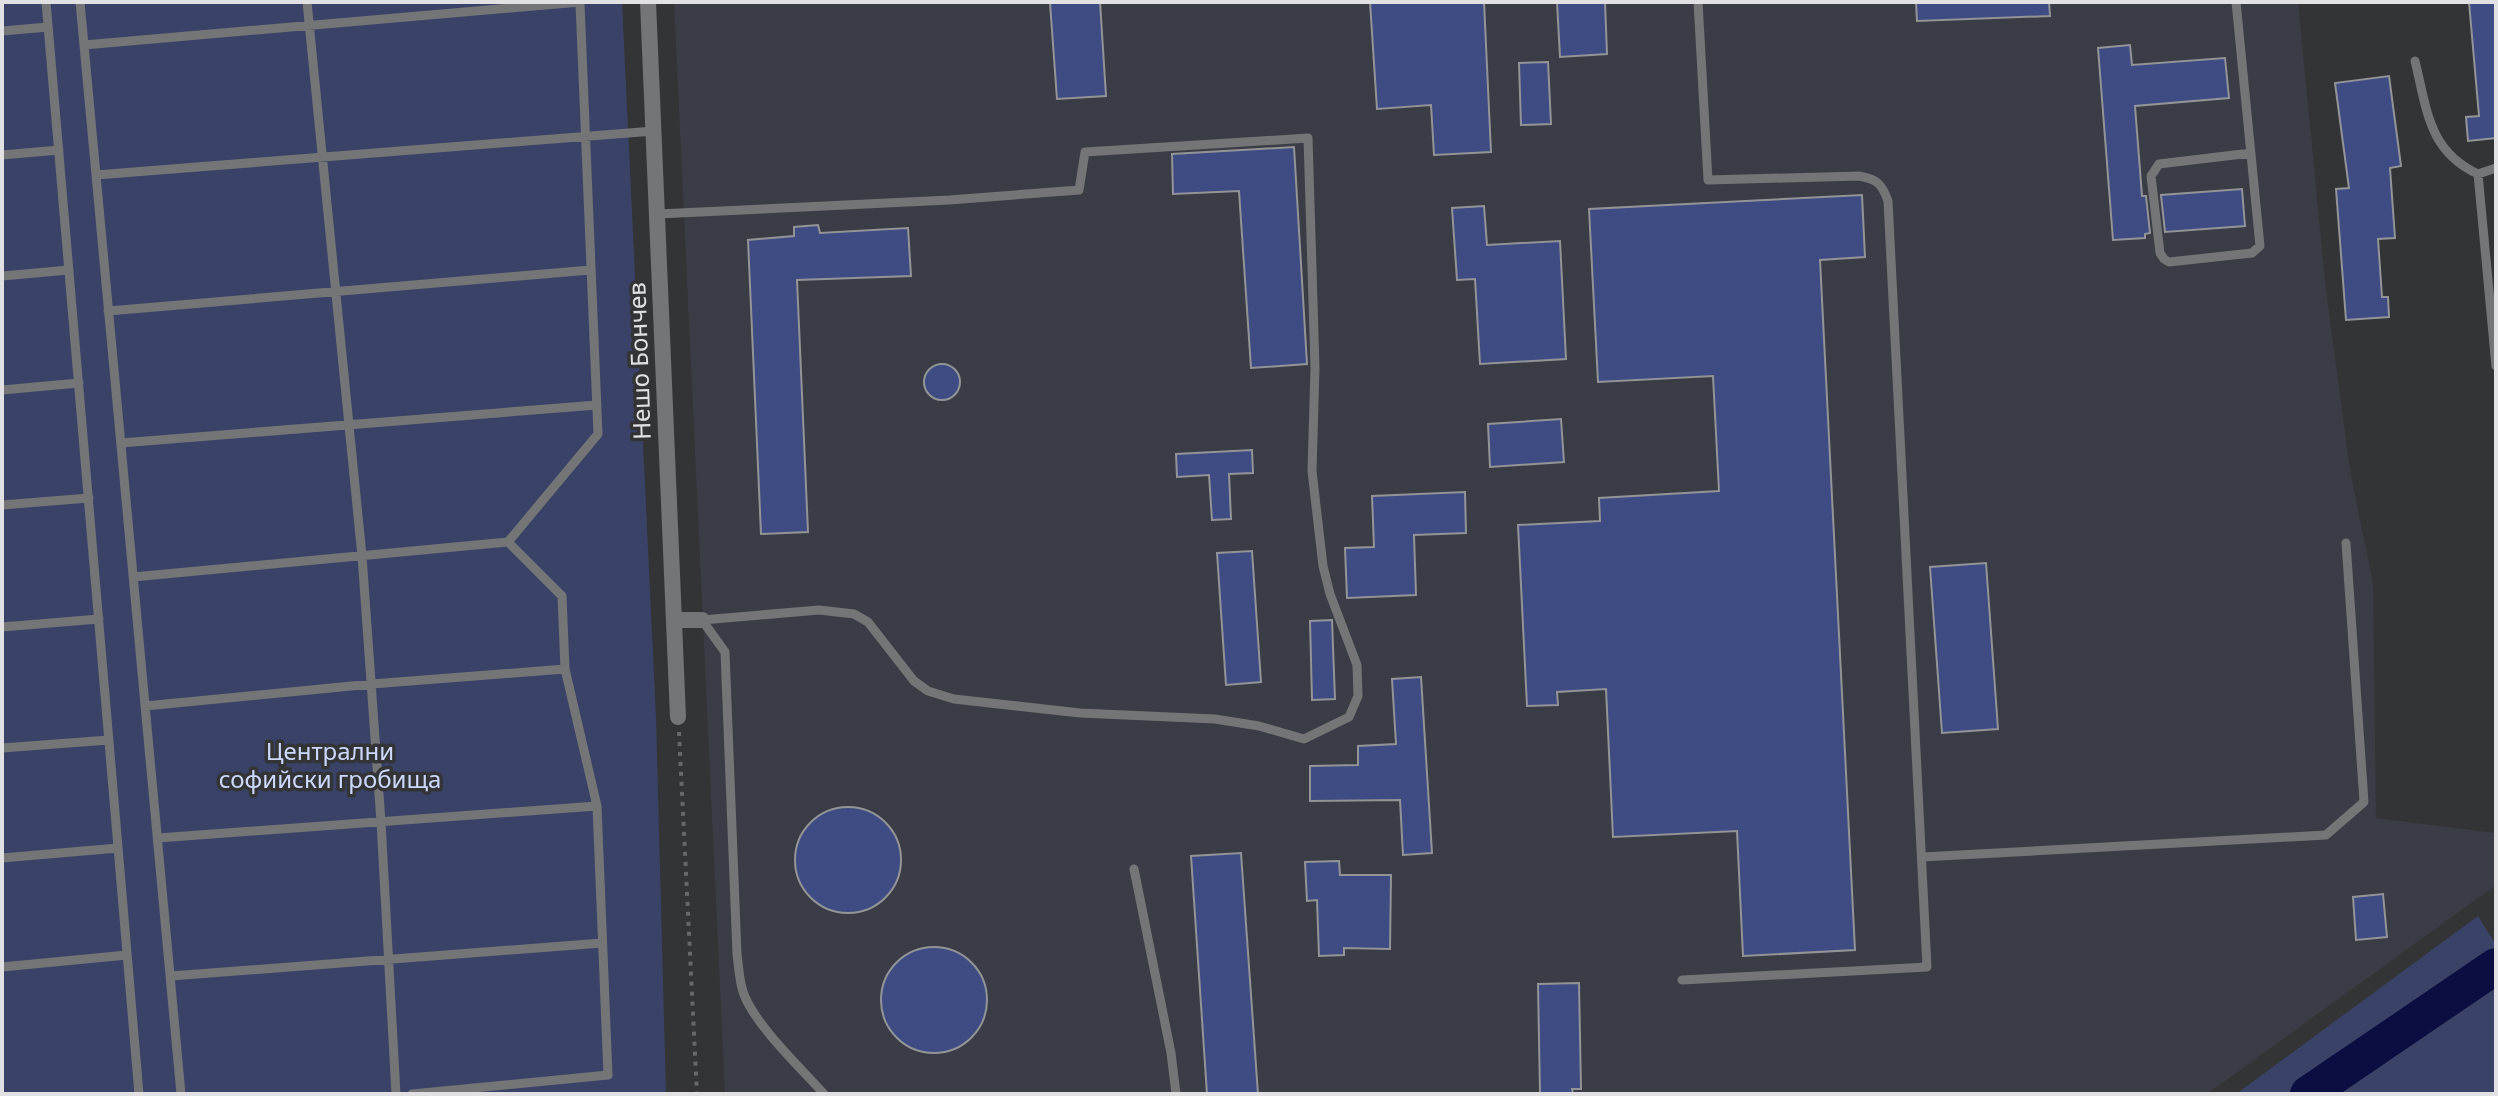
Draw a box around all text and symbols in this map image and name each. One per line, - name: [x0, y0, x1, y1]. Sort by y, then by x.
- street label: Нешо Бончев: [619, 282, 658, 440]
- park label: Централни софийски гробища: [219, 734, 441, 795]

